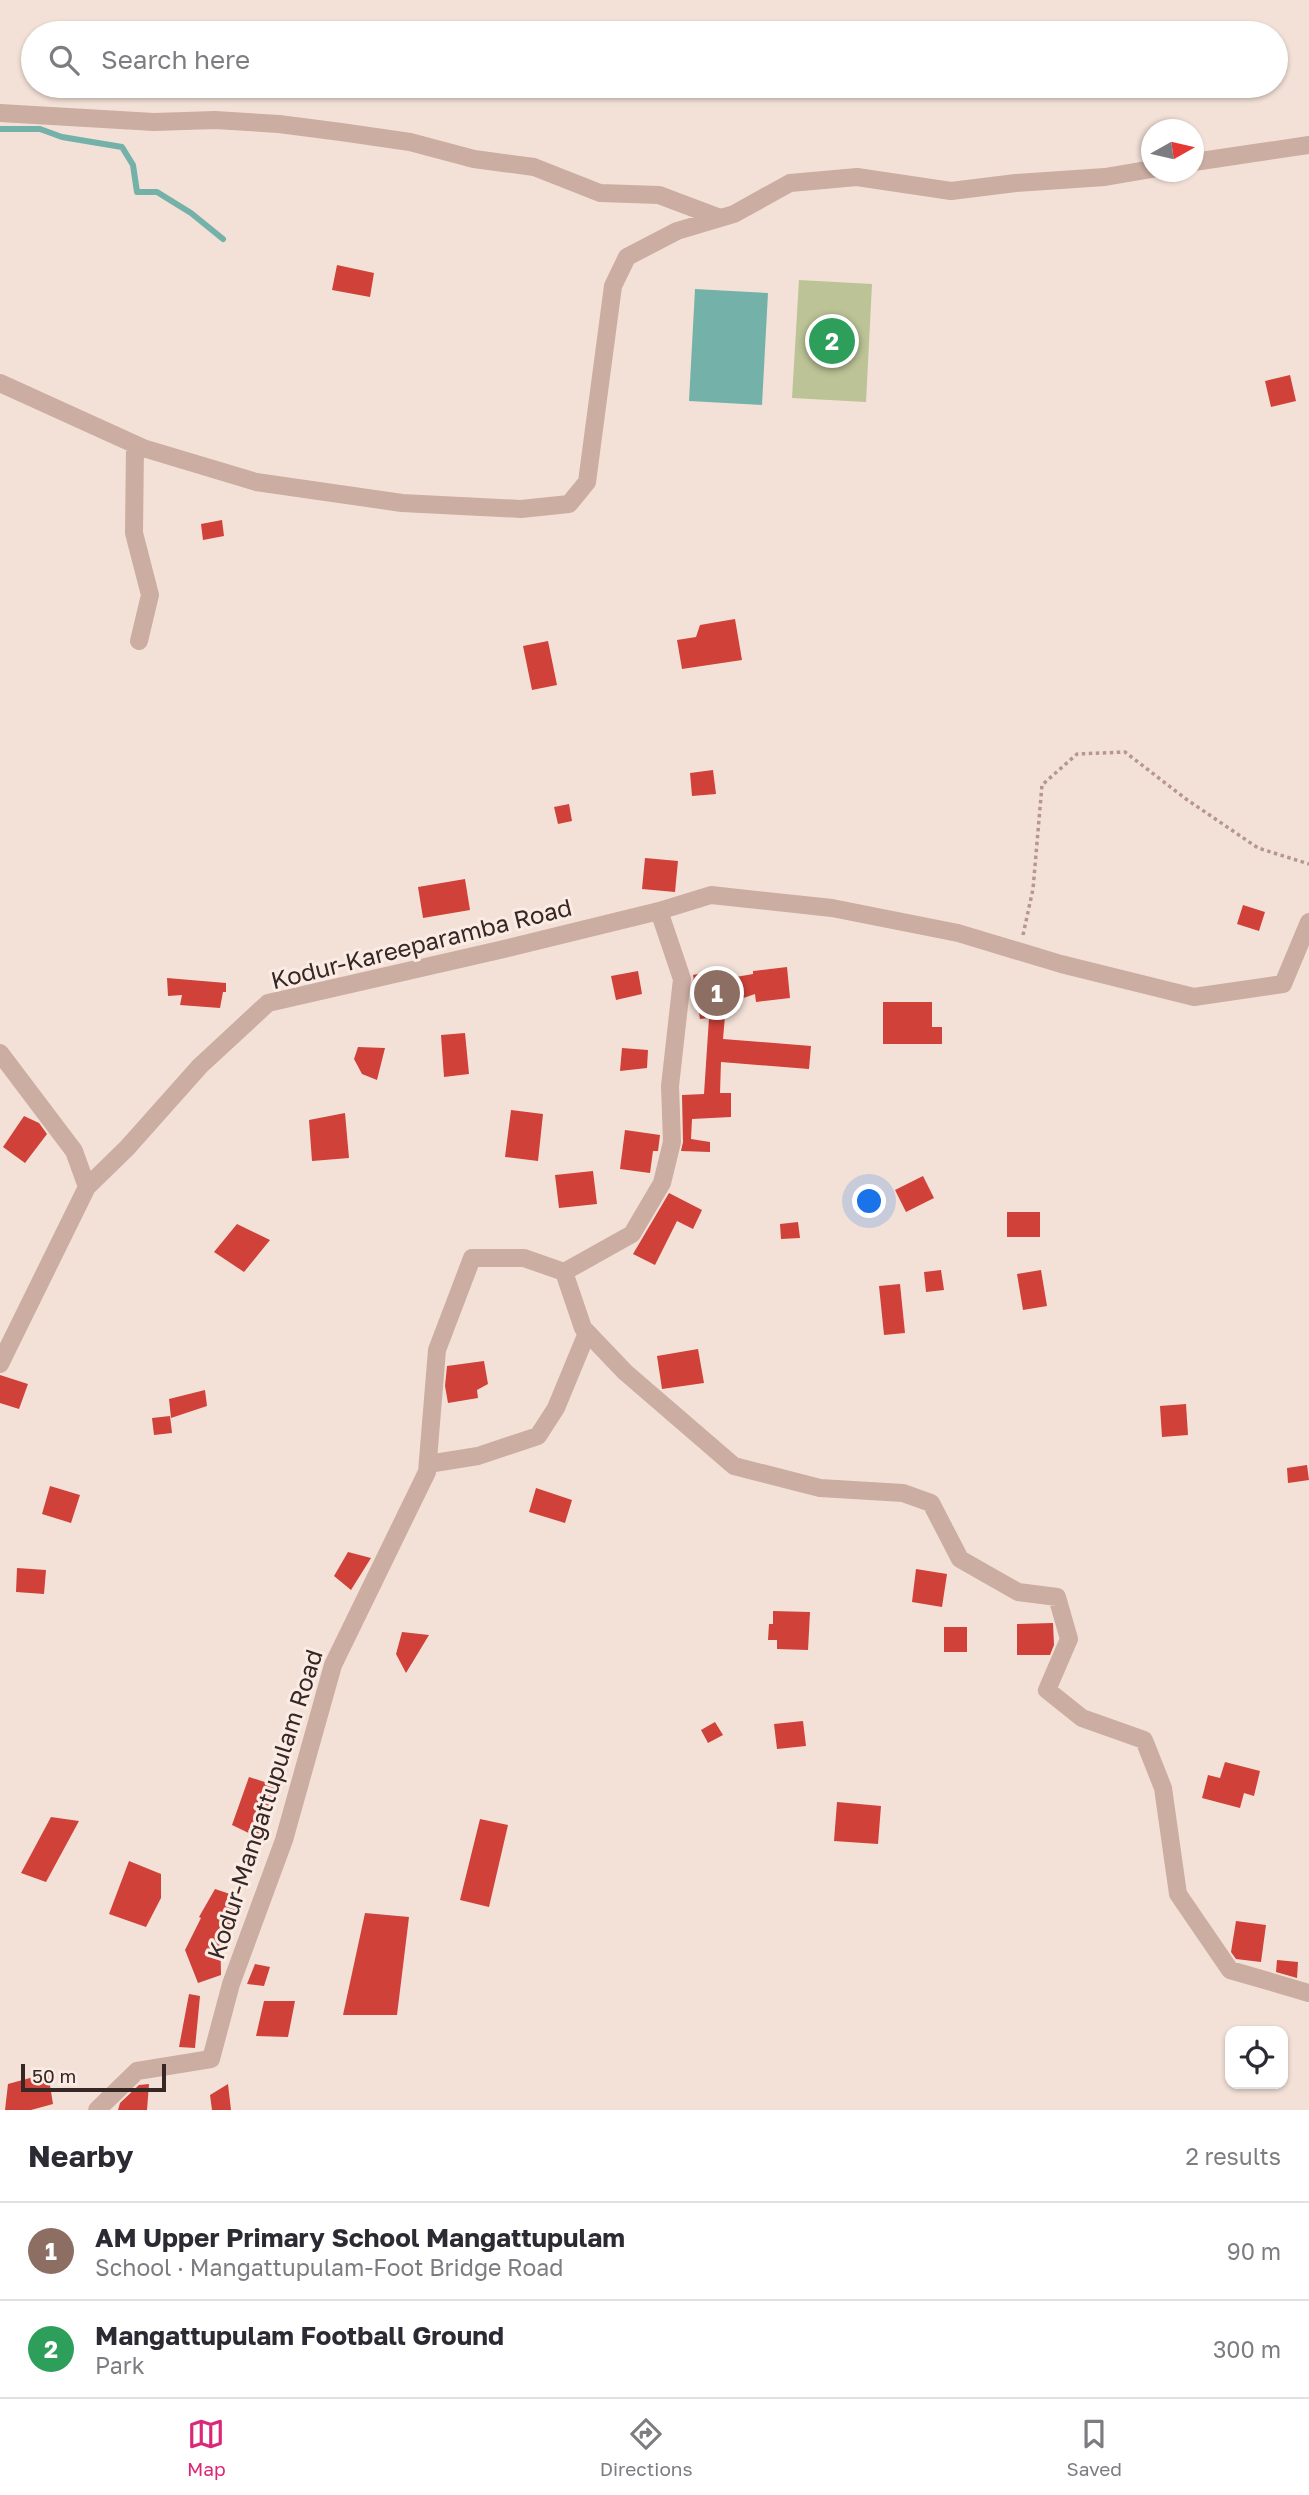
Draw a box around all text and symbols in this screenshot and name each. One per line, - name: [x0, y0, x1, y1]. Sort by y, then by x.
- search box: [21, 21, 1288, 98]
- icon: search: [45, 41, 83, 79]
- text: Search here: [101, 44, 250, 75]
- north arrow: [1141, 119, 1204, 182]
- pin: 2: [809, 315, 855, 367]
- street label: Kodur-Kareeparamba Road: [268, 892, 574, 994]
- pin: 1: [694, 967, 740, 1019]
- your location: [852, 1184, 886, 1218]
- street label: Kodur-Mangattupulam Road: [200, 1646, 328, 1962]
- map controls: [1225, 2026, 1288, 2089]
- button: locate: [1225, 2026, 1288, 2089]
- scale bar: [21, 2061, 166, 2093]
- text: 50 m: [32, 2064, 76, 2087]
- text: Nearby: [28, 2138, 133, 2174]
- text: 2 results: [1185, 2142, 1281, 2170]
- text: AM Upper Primary School Mangattupulam: [95, 2222, 625, 2253]
- text: 1: [45, 2237, 57, 2265]
- text: 90 m: [1227, 2237, 1281, 2265]
- text: School · Mangattupulam-Foot Bridge Road: [95, 2253, 563, 2281]
- text: Mangattupulam Football Ground: [95, 2320, 504, 2351]
- text: 2: [44, 2335, 58, 2363]
- text: 300 m: [1213, 2335, 1281, 2363]
- text: Park: [95, 2351, 145, 2379]
- tab: Map: [187, 2415, 226, 2480]
- tab: Directions: [600, 2415, 693, 2480]
- tab: Saved: [1067, 2415, 1122, 2480]

